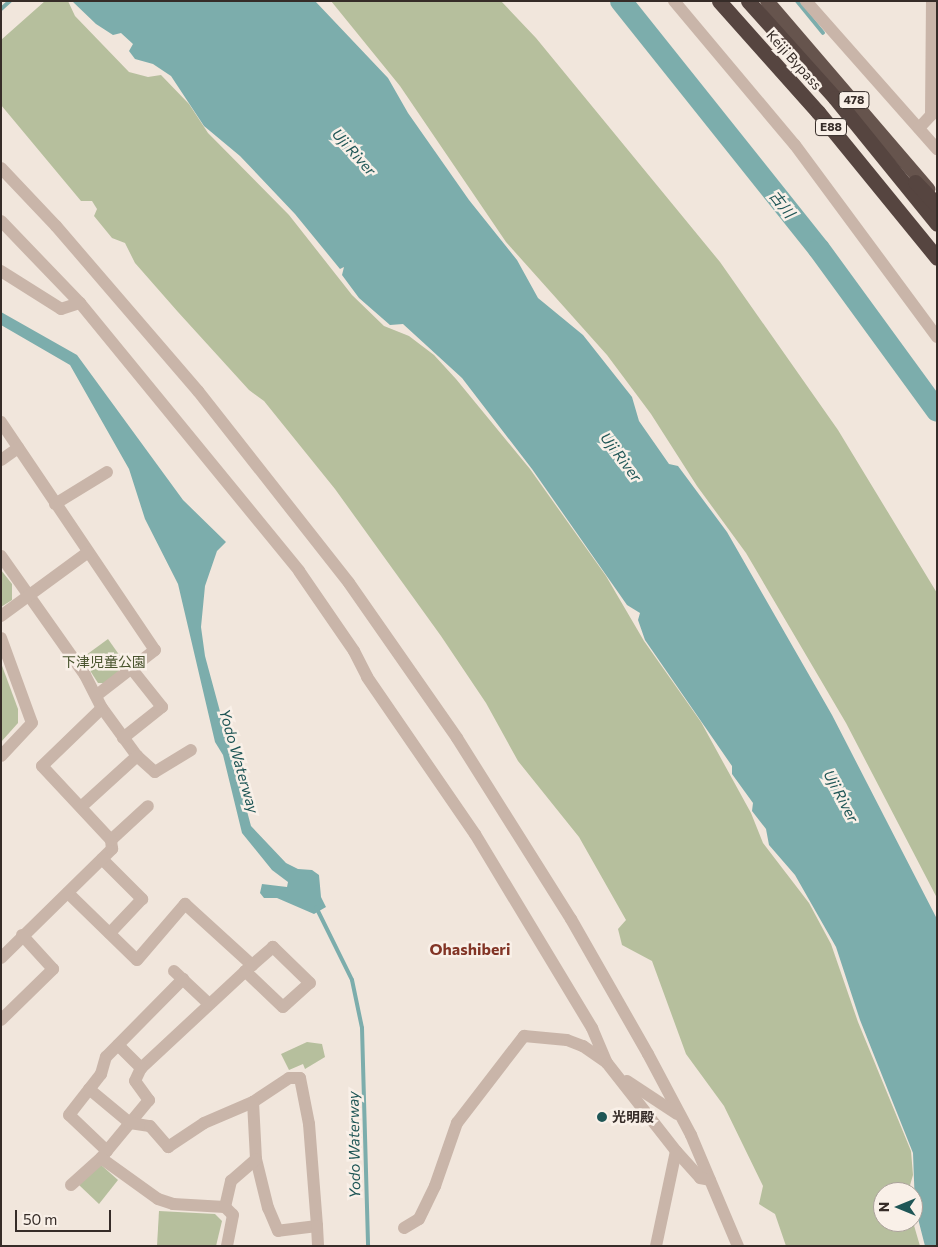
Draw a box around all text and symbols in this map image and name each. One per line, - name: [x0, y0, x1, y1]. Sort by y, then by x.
- street label: Keiji Bypass: [763, 27, 825, 93]
- road number: 478: [838, 90, 870, 110]
- road number: E88: [815, 118, 847, 136]
- water label: Uji River: [328, 125, 380, 179]
- water label: 古川: [766, 187, 798, 221]
- water label: Uji River: [597, 429, 645, 485]
- park label: 下津児童公園: [62, 654, 146, 670]
- water label: Yodo Waterway: [216, 707, 262, 815]
- water label: Uji River: [820, 767, 862, 825]
- district label: Ohashiberi: [430, 939, 510, 959]
- water label: Yodo Waterway: [344, 1091, 364, 1199]
- place label: 光明殿: [612, 1109, 654, 1125]
- marker: 光明殿: [596, 1111, 608, 1123]
- north arrow: [873, 1182, 923, 1232]
- scale bar: [18, 1200, 114, 1232]
- text: N: [875, 1202, 892, 1212]
- text: 50 m: [23, 1210, 57, 1228]

